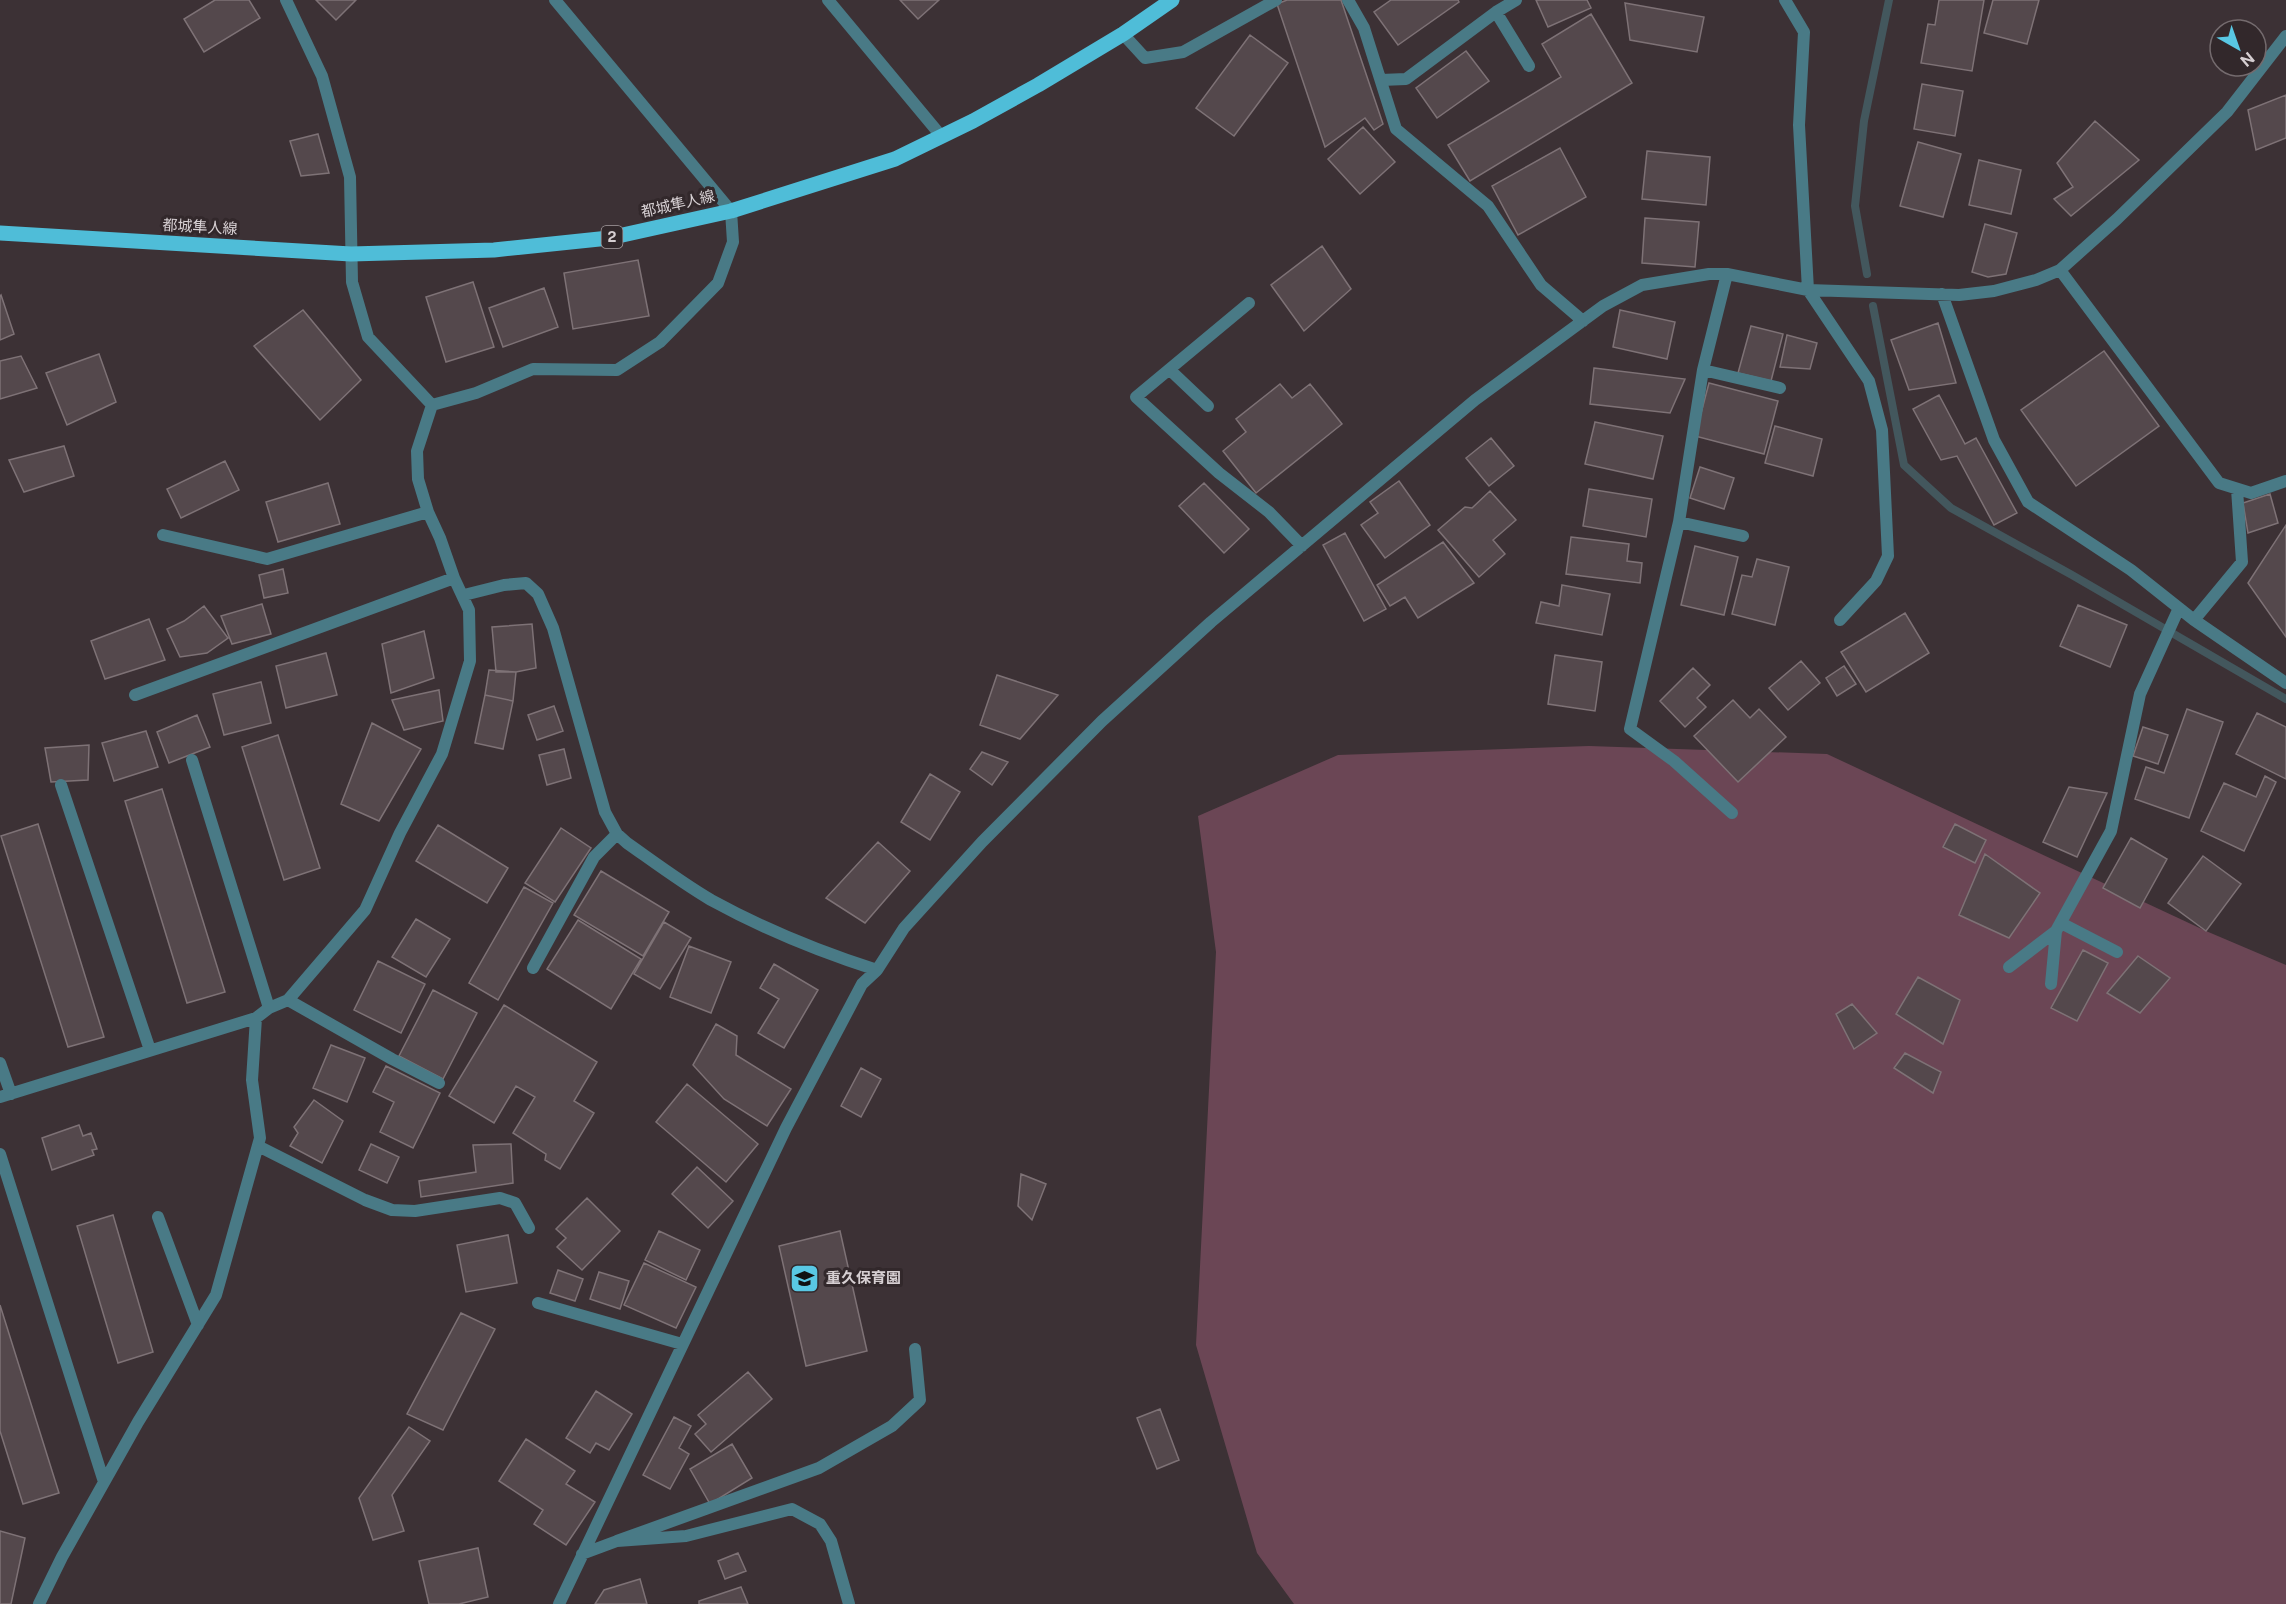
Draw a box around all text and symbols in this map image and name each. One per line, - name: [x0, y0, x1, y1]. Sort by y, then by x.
- north arrow: [2208, 18, 2268, 78]
- text: N: [2236, 48, 2258, 70]
- street label: 都城隼人線: [639, 187, 716, 220]
- street label: 都城隼人線: [162, 216, 238, 237]
- road number: 2: [602, 226, 622, 248]
- school or university icon: 重久保育園: [789, 1262, 821, 1294]
- place label: 重久保育園: [826, 1269, 901, 1286]

